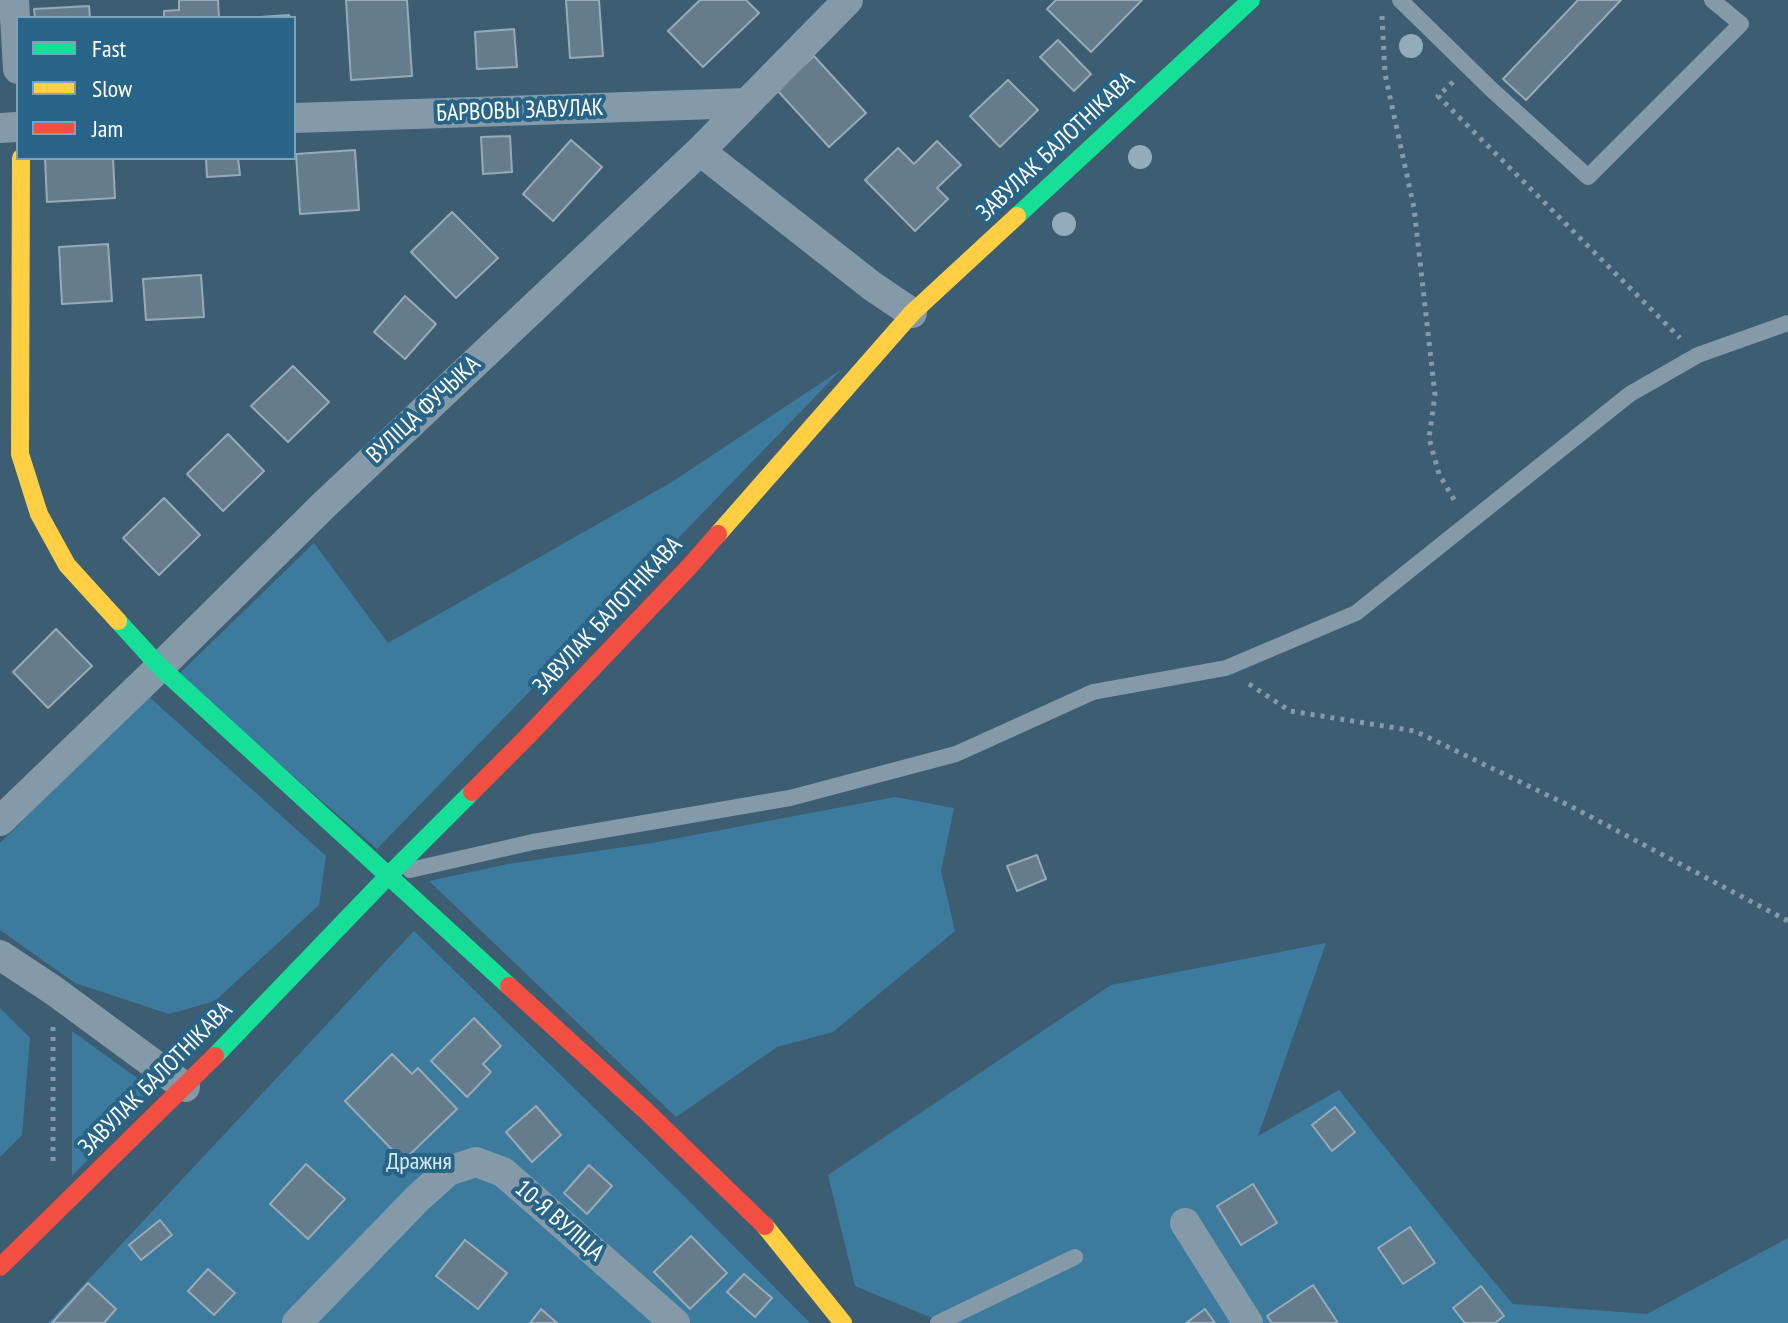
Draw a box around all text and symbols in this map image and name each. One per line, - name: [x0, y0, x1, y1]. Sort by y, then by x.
- legend: [16, 16, 296, 160]
- text: Fast: [92, 33, 126, 64]
- street label: ЗАВУЛАК БАЛОТНІКАВА: [971, 67, 1141, 227]
- text: Slow: [92, 73, 132, 104]
- street label: БАРВОВЫ ЗАВУЛАК: [436, 94, 604, 128]
- text: Jam: [92, 113, 123, 144]
- street label: ВУЛІЦА ФУЧЫКА: [361, 350, 487, 470]
- street label: ЗАВУЛАК БАЛОТНІКАВА: [528, 531, 688, 701]
- street label: ЗАВУЛАК БАЛОТНІКАВА: [73, 996, 239, 1162]
- park label: Дражня: [386, 1148, 452, 1176]
- street label: 10-Я ВУЛІЦА: [508, 1174, 610, 1268]

